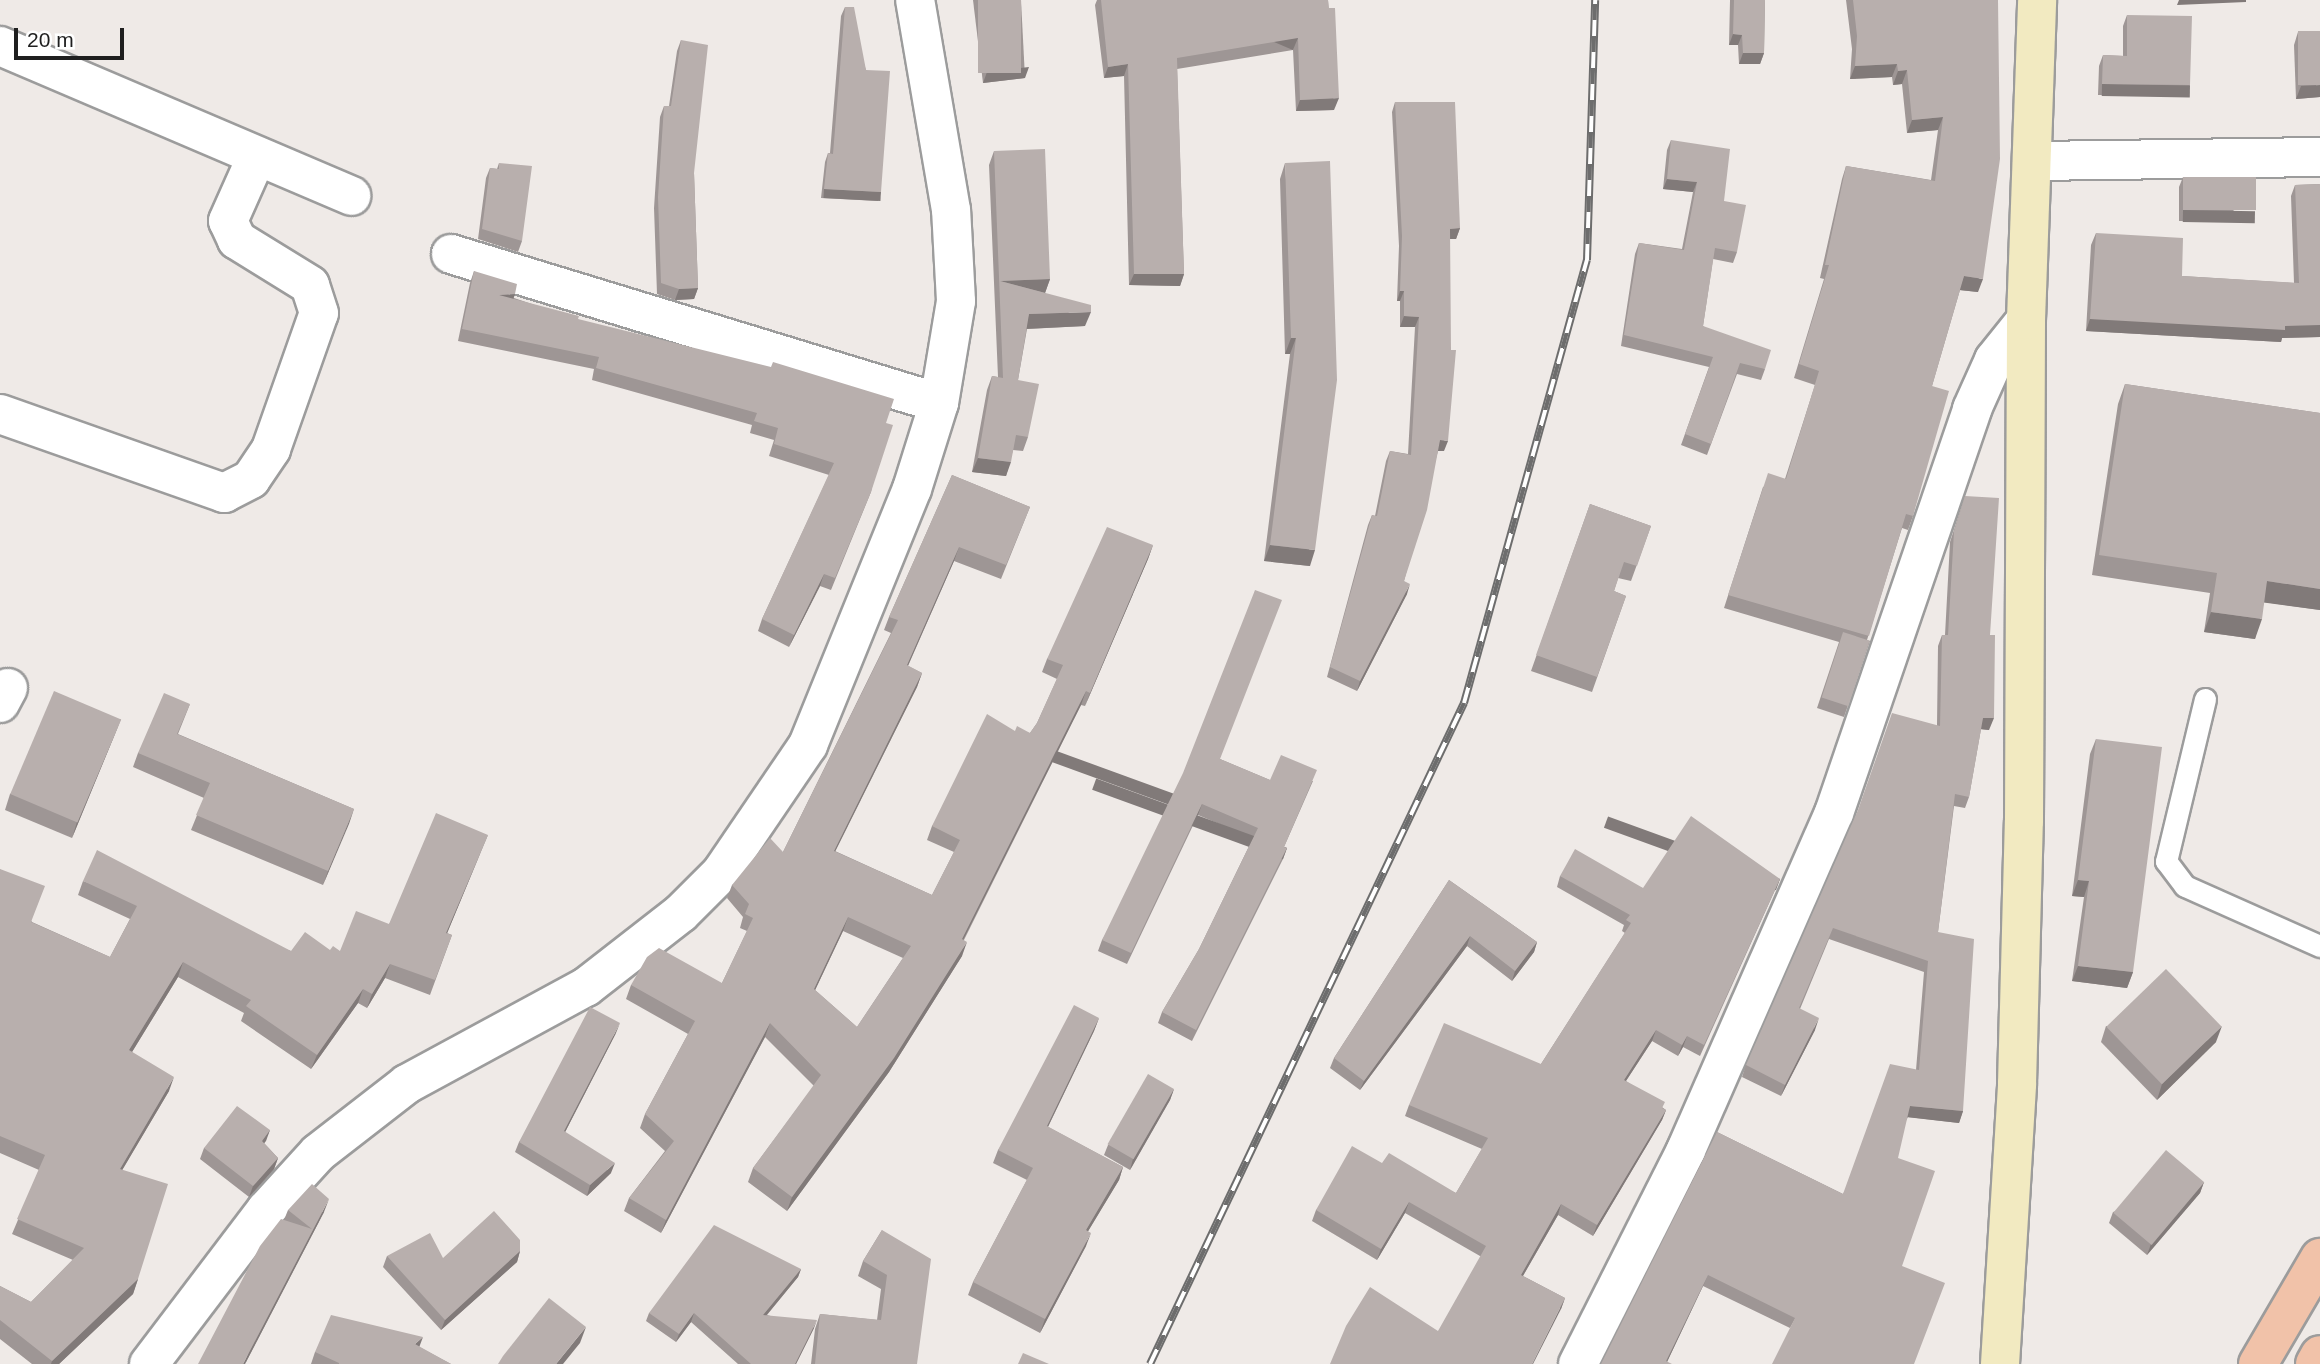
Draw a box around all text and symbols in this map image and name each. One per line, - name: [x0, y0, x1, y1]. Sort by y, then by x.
- scale bar: [18, 14, 128, 58]
- text: 20 m: [27, 28, 74, 51]

